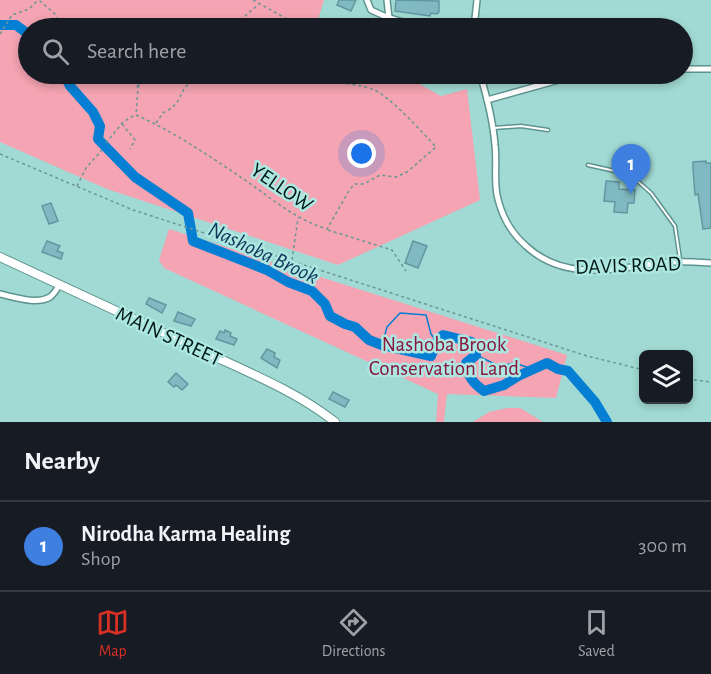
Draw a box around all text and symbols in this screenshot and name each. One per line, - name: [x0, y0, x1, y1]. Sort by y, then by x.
- search box: [18, 18, 693, 84]
- icon: search: [39, 35, 72, 68]
- text: Search here: [87, 40, 186, 62]
- your location: [347, 139, 376, 168]
- pin: 1: [612, 144, 650, 194]
- street label: YELLOW: [247, 159, 317, 216]
- water label: Nashoba Brook: [205, 218, 322, 288]
- street label: DAVIS ROAD: [575, 253, 681, 278]
- street label: MAIN STREET: [113, 303, 225, 370]
- park label: Nashoba Brook Conservation Land: [369, 334, 519, 379]
- map controls: [639, 350, 693, 404]
- button: layers: [639, 350, 693, 404]
- text: Nearby: [24, 448, 100, 474]
- text: Nirodha Karma Healing: [81, 523, 290, 545]
- text: 1: [40, 536, 47, 556]
- text: 300 m: [638, 536, 687, 556]
- text: Shop: [81, 549, 121, 569]
- tab: Map: [96, 606, 129, 661]
- tab: Directions: [322, 606, 386, 661]
- tab: Saved: [578, 606, 615, 661]

